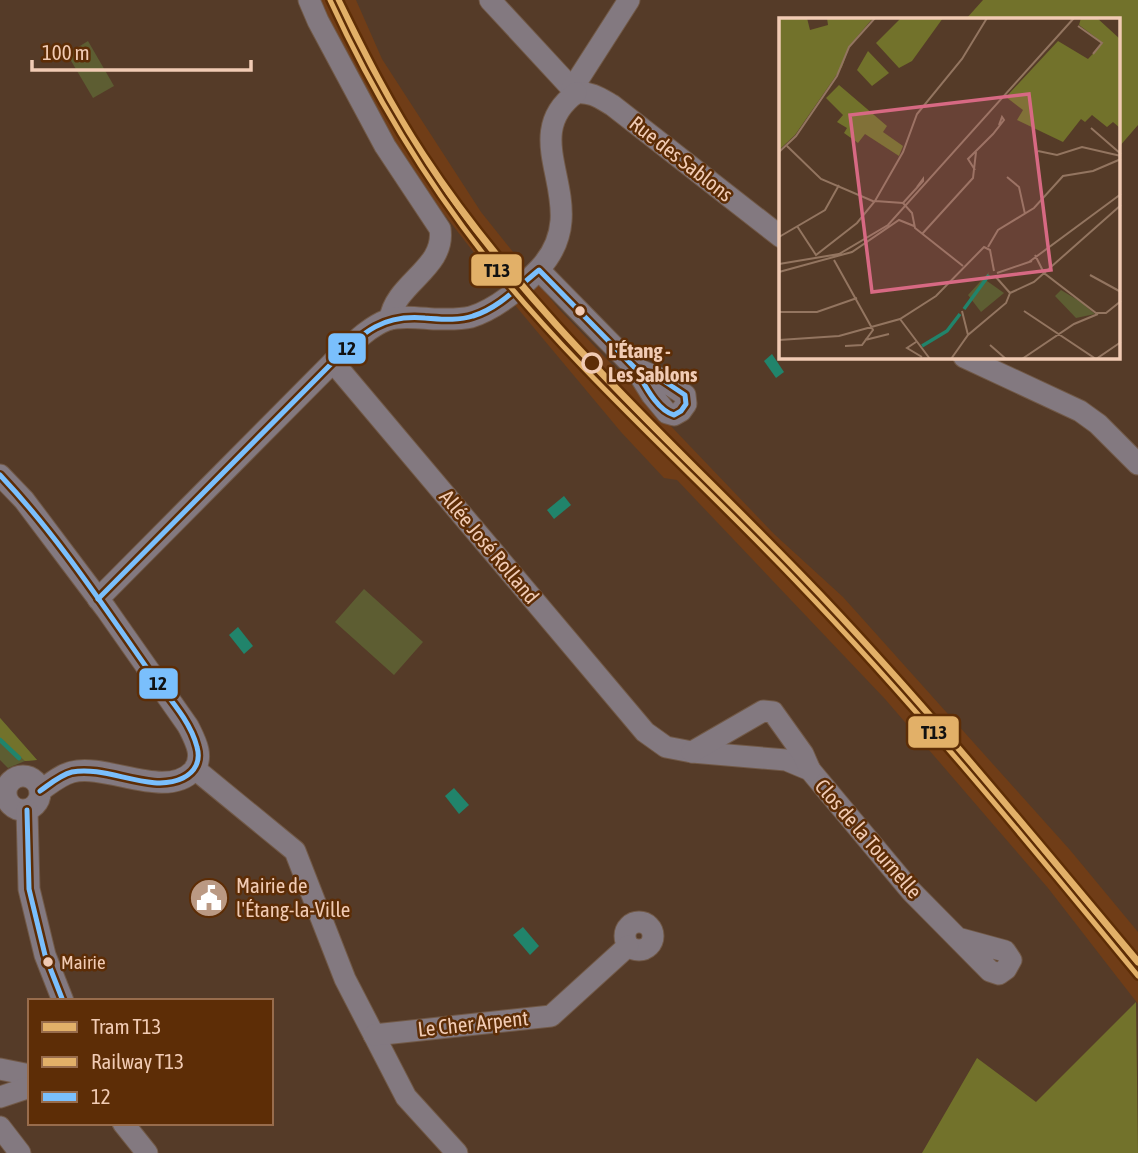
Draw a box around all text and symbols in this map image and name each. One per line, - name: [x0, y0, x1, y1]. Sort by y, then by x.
- inset map: [779, 18, 1120, 359]
- scale bar: [32, 28, 250, 72]
- text: 100 m: [42, 40, 90, 64]
- street label: Rue des Sablons: [625, 111, 738, 206]
- line badge: T13: [470, 253, 523, 287]
- text: T13: [484, 259, 510, 281]
- unlabelled marker: [573, 304, 587, 318]
- line badge: 12: [327, 332, 367, 365]
- text: 12: [338, 337, 356, 359]
- place label: L'Étang - Les Sablons: [608, 338, 698, 386]
- marker: L'Étang - Les Sablons: [582, 353, 602, 373]
- street label: Allée José Rolland: [435, 485, 544, 608]
- line badge: 12: [138, 667, 179, 700]
- text: 12: [149, 672, 167, 694]
- line badge: T13: [907, 715, 960, 749]
- text: T13: [921, 721, 947, 743]
- street label: Clos de la Tournelle: [811, 774, 927, 903]
- place label: Mairie de l'Étang-la-Ville: [236, 873, 350, 921]
- public building icon: Mairie de l'Étang-la-Ville: [188, 877, 230, 919]
- place label: Mairie: [61, 951, 106, 973]
- marker: Mairie: [41, 955, 55, 969]
- legend: [28, 999, 273, 1125]
- street label: Le Cher Arpent: [416, 1005, 529, 1041]
- text: Tram T13: [91, 1014, 161, 1038]
- text: Railway T13: [91, 1049, 184, 1073]
- text: 12: [91, 1084, 111, 1108]

